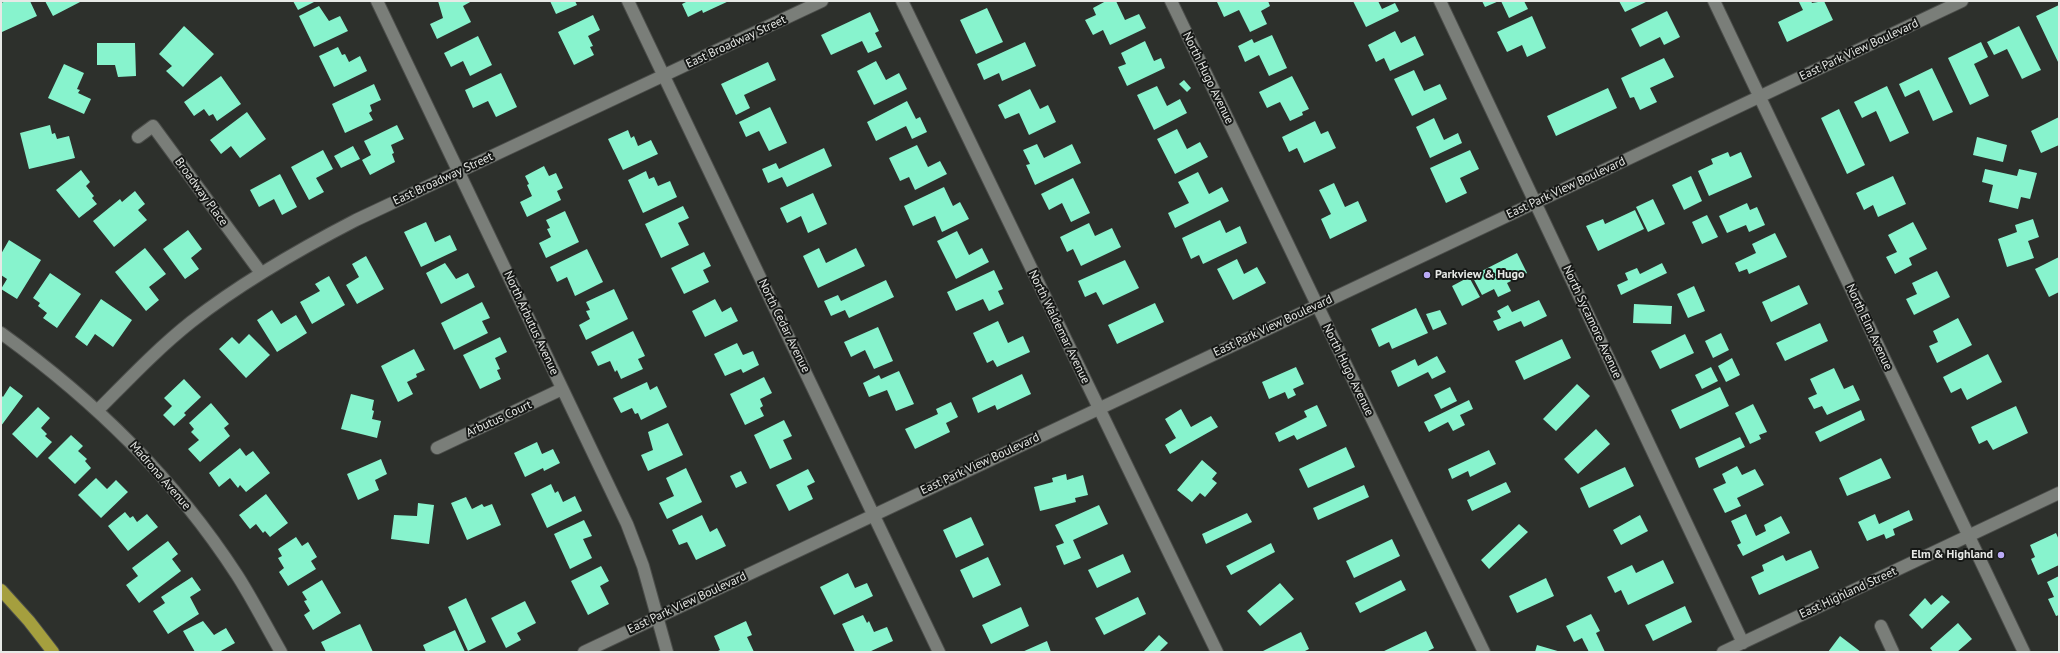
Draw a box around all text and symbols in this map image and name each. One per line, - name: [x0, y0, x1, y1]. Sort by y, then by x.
- street label: East Broadway Street: [684, 12, 788, 72]
- street label: East Park View Boulevard: [1797, 16, 1921, 84]
- street label: North Hugo Avenue: [1179, 30, 1237, 126]
- street label: East Broadway Street: [391, 149, 495, 209]
- street label: East Park View Boulevard: [1504, 154, 1628, 222]
- street label: Broadway Place: [171, 155, 231, 229]
- street label: North Sycamore Avenue: [1559, 263, 1625, 381]
- street label: North Waldemar Avenue: [1025, 268, 1093, 386]
- place label: Parkview & Hugo: [1435, 268, 1524, 282]
- street label: North Arbutus Avenue: [501, 269, 561, 377]
- marker: Parkview & Hugo: [1422, 270, 1432, 280]
- street label: North Cedar Avenue: [755, 277, 813, 375]
- street label: North Elm Avenue: [1843, 282, 1895, 372]
- street label: East Park View Boulevard: [1211, 292, 1335, 360]
- street label: North Hugo Avenue: [1319, 322, 1377, 418]
- street label: Arbutus Court: [464, 398, 534, 440]
- street label: East Park View Boulevard: [918, 430, 1042, 498]
- street label: Madrona Avenue: [126, 439, 194, 513]
- place label: Elm & Highland: [1911, 548, 1993, 562]
- marker: Elm & Highland: [1996, 550, 2006, 560]
- street label: East Highland Street: [1797, 564, 1899, 622]
- street label: East Park View Boulevard: [625, 569, 749, 637]

